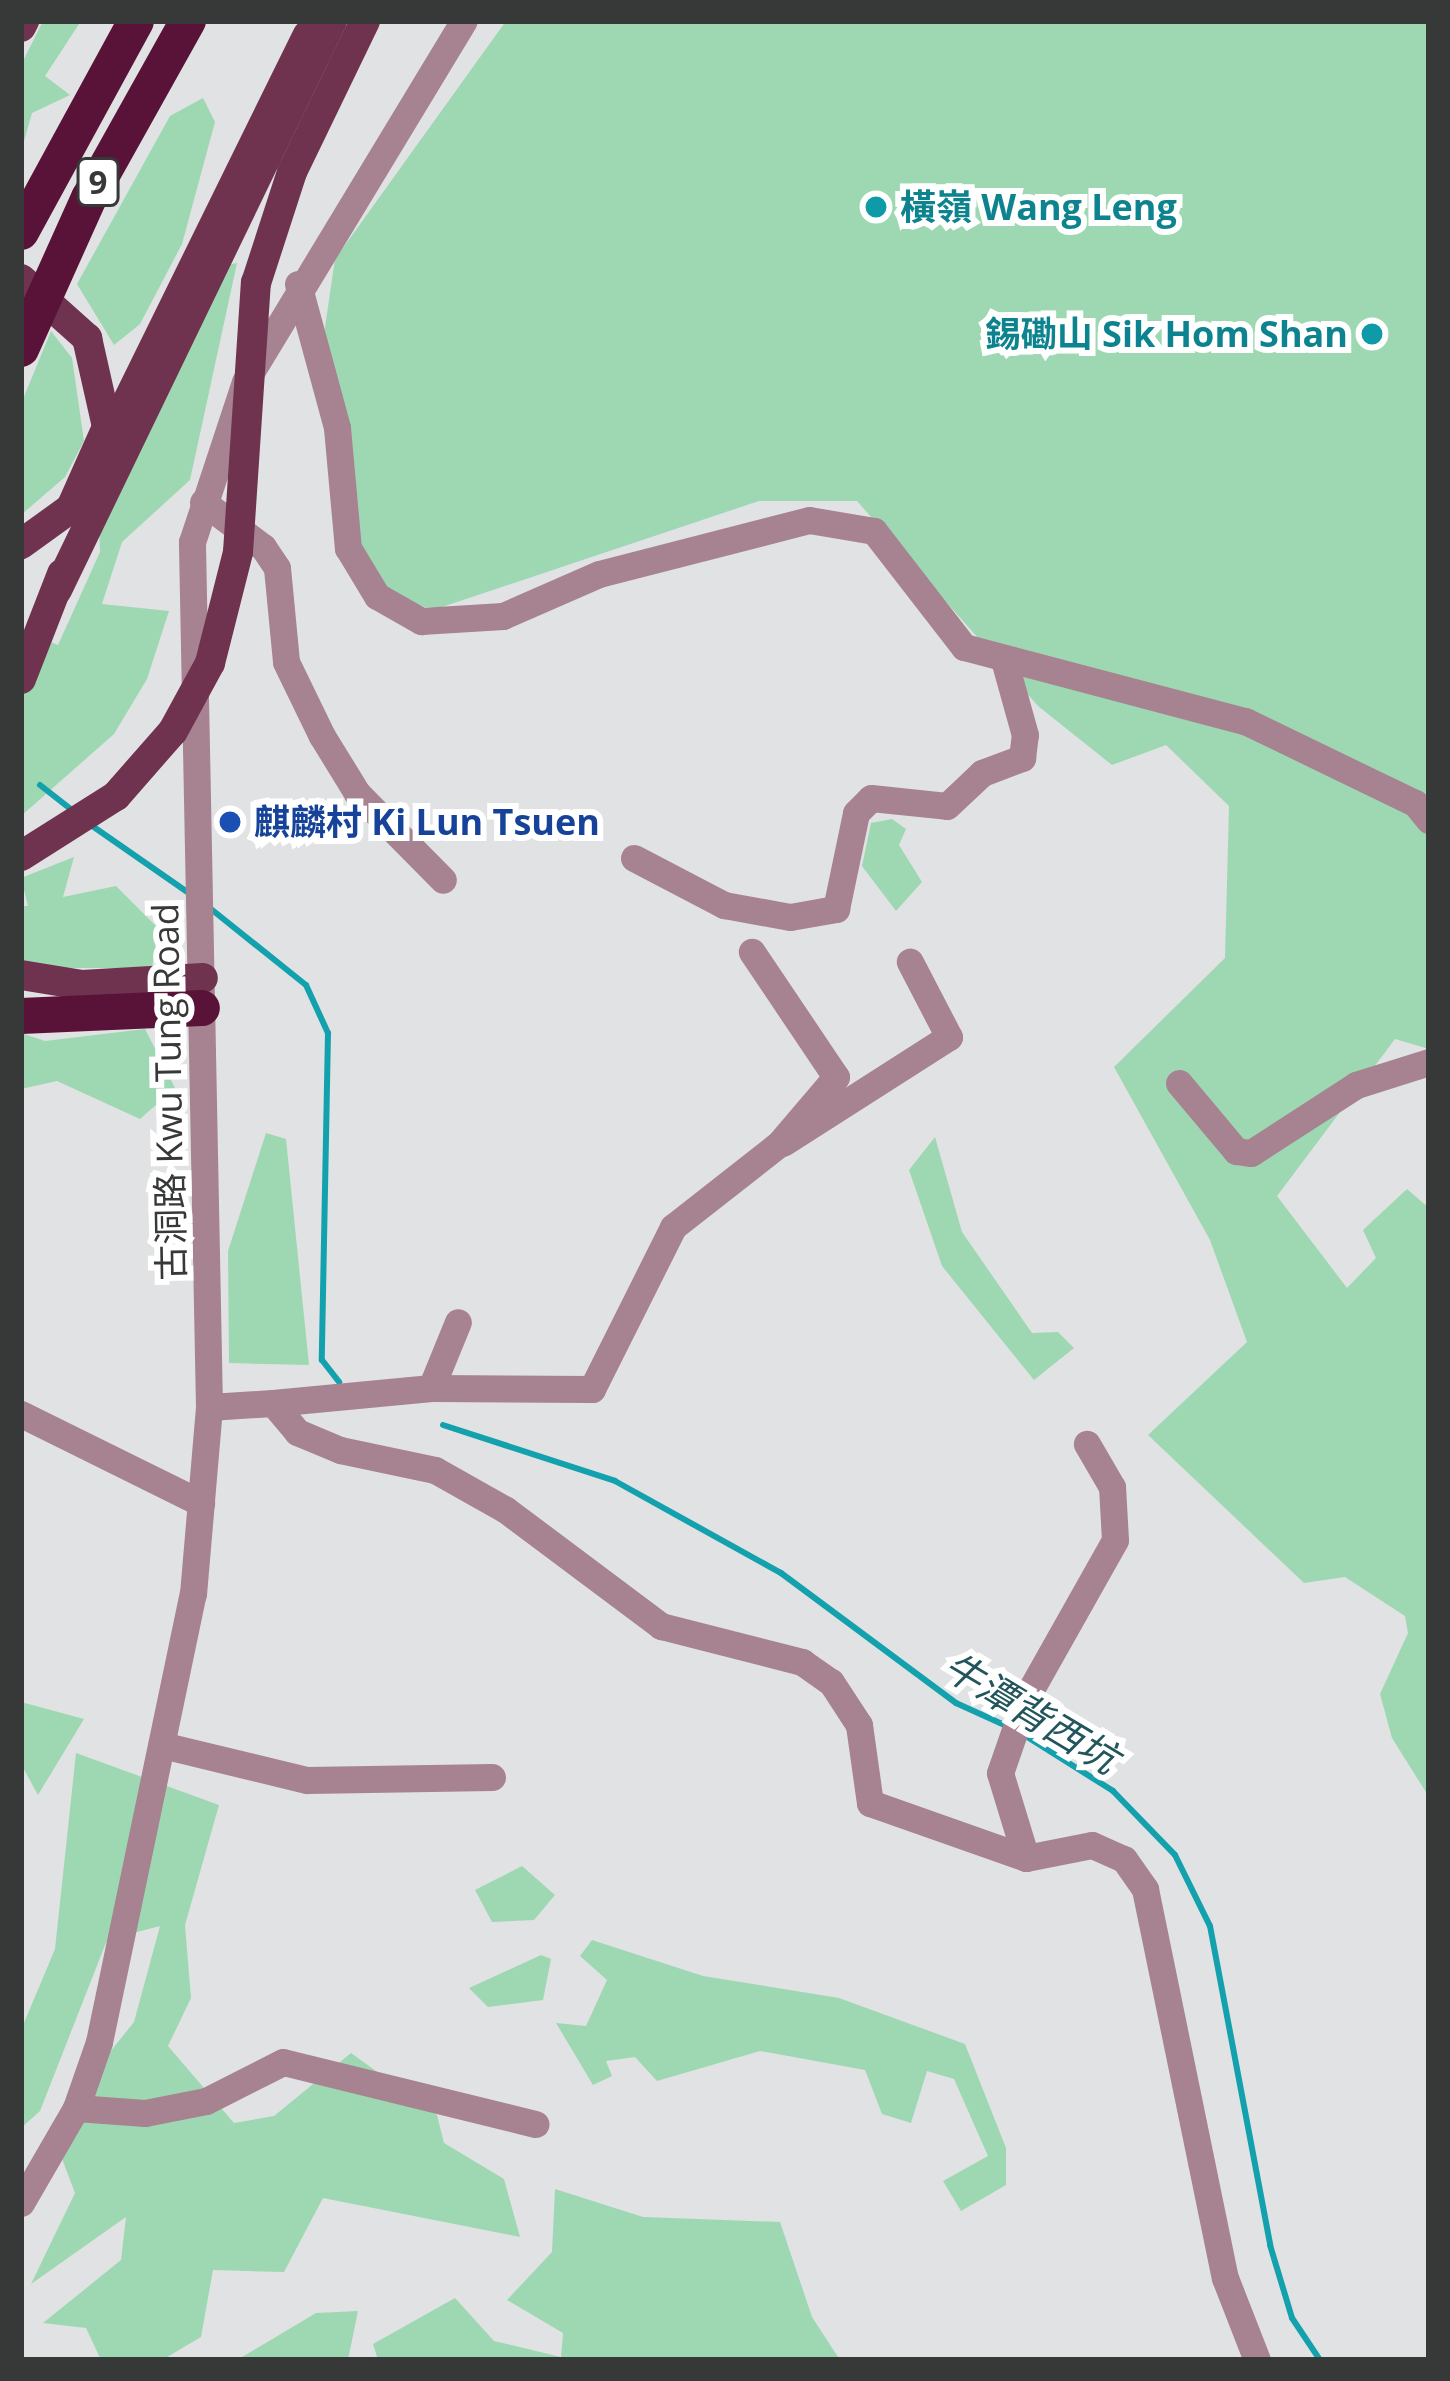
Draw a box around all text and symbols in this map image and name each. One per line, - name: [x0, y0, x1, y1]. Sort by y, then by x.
- road number: 9: [74, 155, 122, 209]
- place label: 橫嶺 Wang Leng: [900, 185, 1177, 229]
- marker: 橫嶺 Wang Leng: [863, 194, 889, 220]
- place label: 錫磡山 Sik Hom Shan: [985, 312, 1348, 356]
- marker: 錫磡山 Sik Hom Shan: [1359, 321, 1385, 347]
- place label: 麒麟村 Ki Lun Tsuen: [254, 800, 600, 844]
- marker: 麒麟村 Ki Lun Tsuen: [217, 809, 243, 835]
- street label: 古洞路 Kwu Tung Road: [143, 903, 193, 1281]
- water label: 牛潭背西坑: [935, 1642, 1127, 1782]

